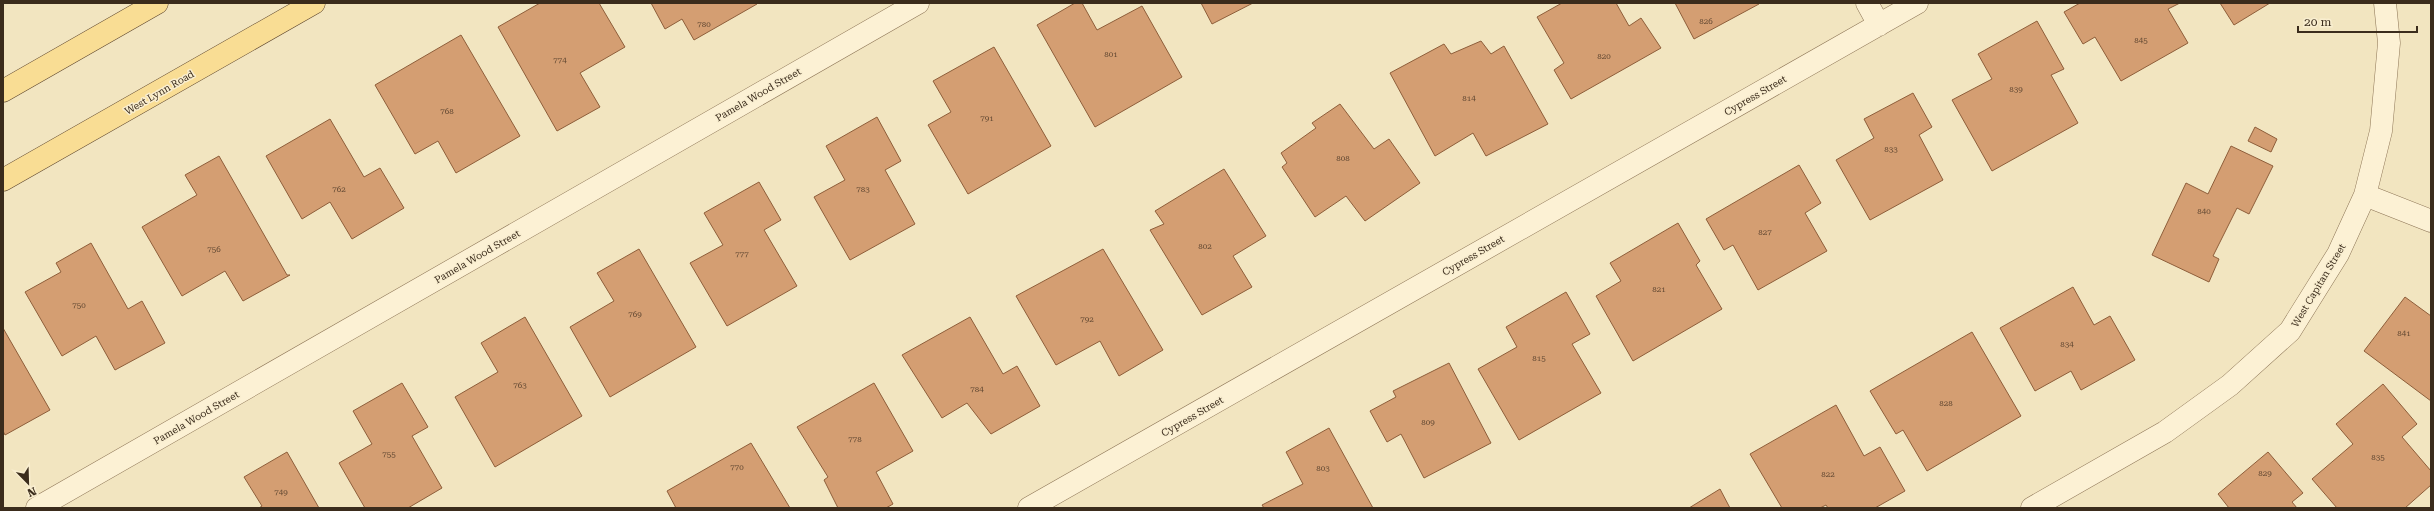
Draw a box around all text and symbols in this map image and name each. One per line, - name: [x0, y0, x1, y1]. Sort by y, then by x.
- scale bar: [2298, 8, 2417, 34]
- text: 20 m: [2304, 15, 2331, 29]
- house number: 826: [1699, 17, 1713, 26]
- house number: 780: [697, 20, 711, 29]
- house number: 845: [2134, 36, 2148, 45]
- house number: 801: [1104, 50, 1118, 59]
- house number: 820: [1597, 52, 1611, 61]
- house number: 774: [553, 56, 567, 65]
- street label: Pamela Wood Street: [714, 65, 803, 123]
- street label: West Lynn Road: [123, 68, 196, 117]
- street label: Cypress Street: [1722, 73, 1789, 118]
- house number: 839: [2009, 85, 2023, 94]
- house number: 814: [1462, 94, 1476, 103]
- house number: 768: [440, 107, 454, 116]
- house number: 791: [980, 114, 994, 123]
- house number: 833: [1884, 145, 1898, 154]
- house number: 808: [1336, 154, 1350, 163]
- house number: 762: [332, 185, 346, 194]
- house number: 783: [856, 185, 870, 194]
- house number: 840: [2197, 207, 2211, 216]
- street label: Pamela Wood Street: [433, 227, 522, 285]
- house number: 827: [1758, 228, 1772, 237]
- street label: Cypress Street: [1440, 233, 1507, 278]
- street label: West Capitan Street: [2289, 241, 2348, 329]
- house number: 802: [1198, 242, 1212, 251]
- house number: 756: [207, 245, 221, 254]
- house number: 777: [735, 250, 749, 259]
- house number: 821: [1652, 285, 1666, 294]
- house number: 750: [72, 301, 86, 310]
- house number: 769: [628, 310, 642, 319]
- house number: 792: [1080, 315, 1094, 324]
- house number: 841: [2397, 329, 2411, 338]
- house number: 834: [2060, 340, 2074, 349]
- house number: 815: [1532, 354, 1546, 363]
- house number: 763: [513, 381, 527, 390]
- house number: 784: [970, 385, 984, 394]
- street label: Pamela Wood Street: [152, 388, 241, 446]
- street label: Cypress Street: [1159, 394, 1226, 439]
- house number: 828: [1939, 399, 1953, 408]
- house number: 809: [1421, 418, 1435, 427]
- house number: 778: [848, 435, 862, 444]
- house number: 755: [382, 450, 396, 459]
- house number: 835: [2371, 453, 2385, 462]
- north arrow: [8, 463, 48, 503]
- house number: 770: [730, 463, 744, 472]
- house number: 803: [1316, 464, 1330, 473]
- house number: 829: [2258, 469, 2272, 478]
- house number: 822: [1821, 470, 1835, 479]
- text: N: [25, 484, 38, 500]
- house number: 749: [274, 488, 288, 497]

